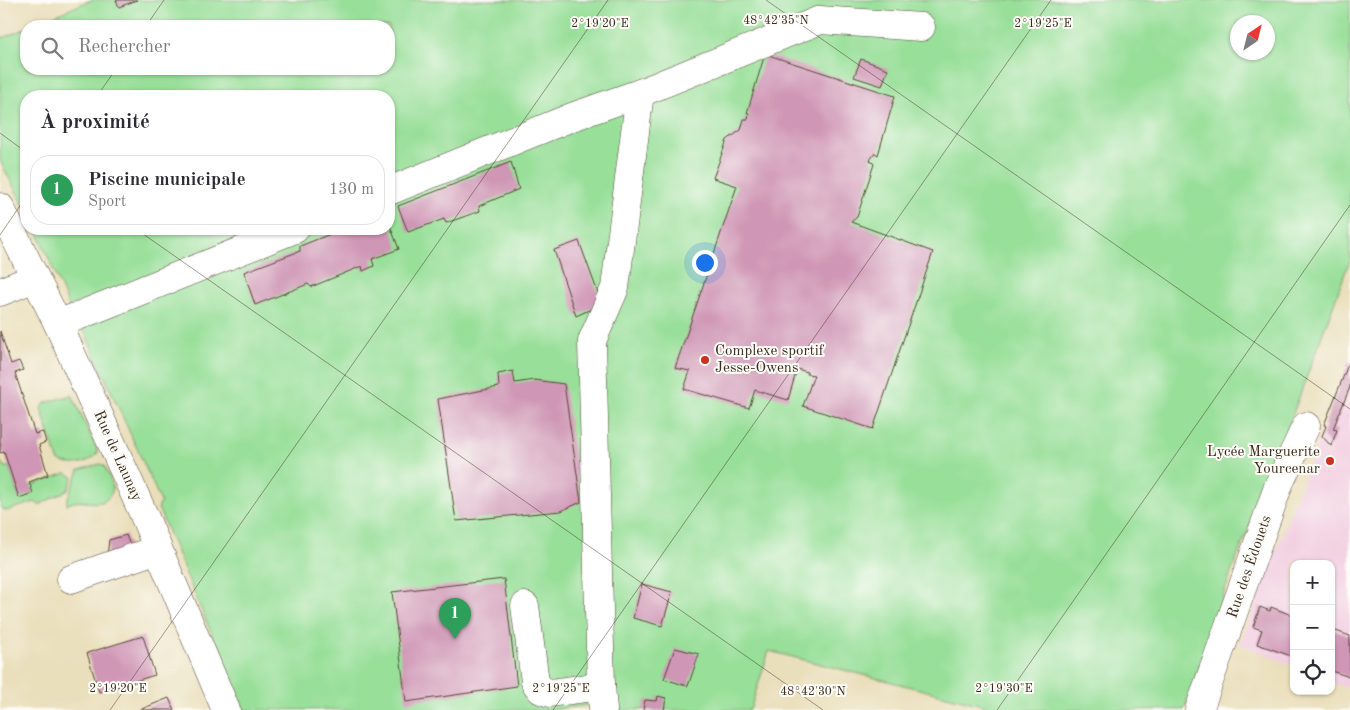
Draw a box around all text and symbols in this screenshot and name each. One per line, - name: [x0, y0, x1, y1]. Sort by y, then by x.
- text: 48°42'35"N: [743, 14, 809, 27]
- north arrow: [1230, 15, 1275, 60]
- text: 2°19'25"E: [1014, 17, 1072, 30]
- text: 2°19'20"E: [571, 18, 629, 30]
- search box: [20, 20, 395, 75]
- icon: search: [38, 34, 66, 62]
- text: Rechercher: [78, 38, 171, 57]
- text: À proximité: [40, 112, 150, 133]
- text: Piscine municipale: [88, 171, 246, 190]
- text: 1: [52, 182, 62, 198]
- text: 130 m: [329, 182, 374, 198]
- text: Sport: [88, 194, 126, 210]
- your location: [692, 250, 718, 276]
- place label: Complexe sportif Jesse-Owens: [715, 344, 825, 376]
- marker: Complexe sportif Jesse-Owens: [699, 354, 711, 366]
- street label: Rue de Launay: [90, 408, 144, 504]
- place label: Lycée Marguerite Yourcenar: [1207, 445, 1320, 477]
- marker: Lycée Marguerite Yourcenar: [1324, 455, 1336, 467]
- street label: Rue des Édouets: [1223, 513, 1275, 620]
- map controls: [1290, 560, 1335, 695]
- button: +: [1290, 560, 1335, 605]
- pin: 1: [439, 598, 471, 639]
- button: −: [1290, 605, 1335, 650]
- button: locate: [1290, 650, 1335, 695]
- text: 2°19'25"E: [532, 682, 590, 695]
- text: 2°19'20"E: [89, 683, 147, 695]
- text: 2°19'30"E: [975, 683, 1033, 695]
- text: 48°42'30"N: [780, 686, 846, 698]

